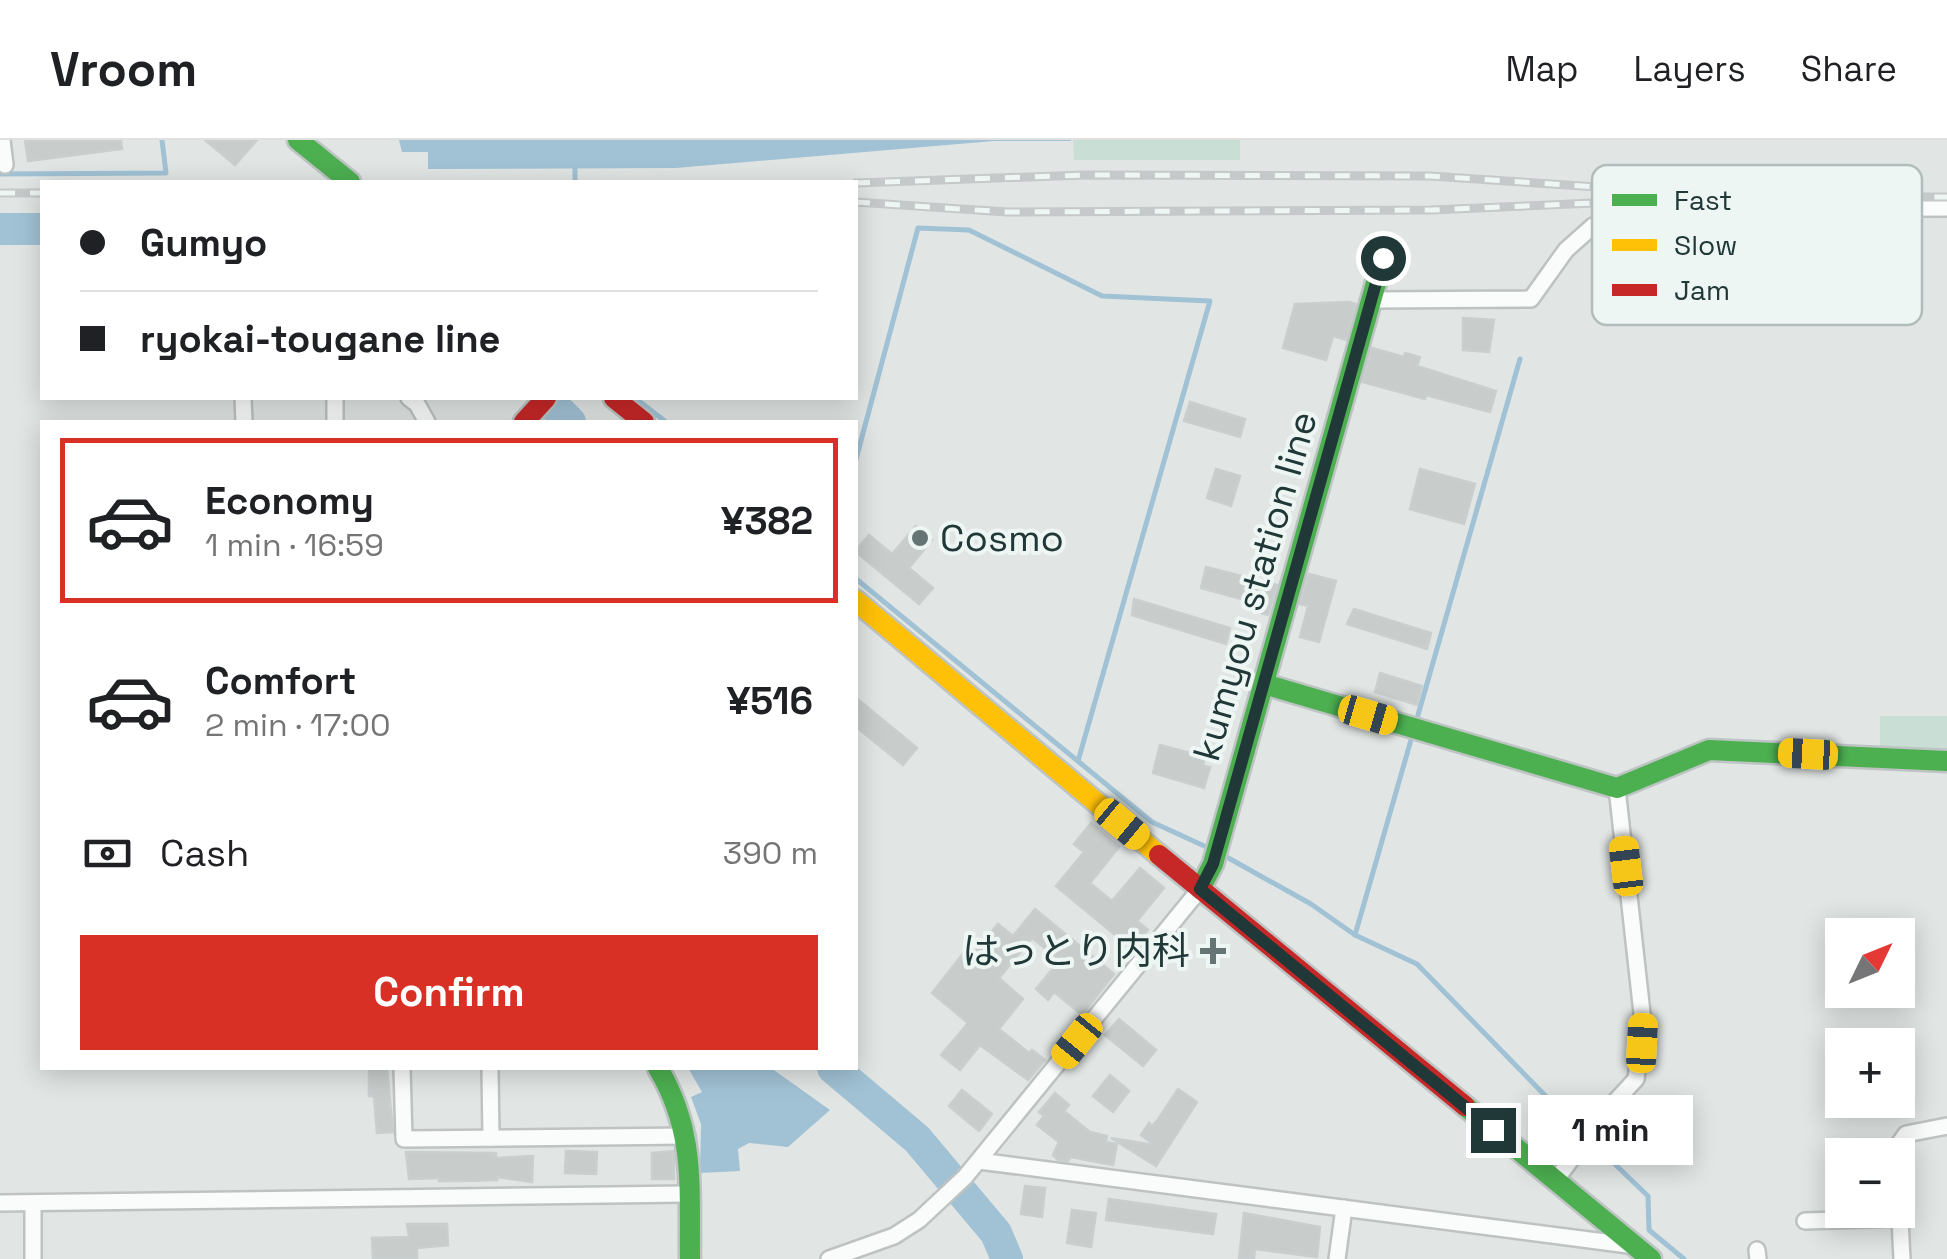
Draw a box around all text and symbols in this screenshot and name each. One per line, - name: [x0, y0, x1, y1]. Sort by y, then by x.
- text: Vroom: [50, 39, 197, 100]
- text: Map: [1505, 47, 1578, 91]
- text: Layers: [1633, 47, 1746, 91]
- text: Share: [1801, 47, 1897, 91]
- legend: [1592, 165, 1922, 325]
- text: Fast: [1674, 182, 1732, 218]
- text: Gumyo: [140, 219, 267, 267]
- text: Slow: [1674, 227, 1737, 263]
- route start: [1361, 236, 1406, 281]
- text: Jam: [1674, 272, 1730, 308]
- text: ryokai-tougane line: [140, 315, 500, 363]
- street label: kumyou station line: [1182, 406, 1328, 766]
- icon: car: [85, 476, 175, 566]
- text: Economy: [205, 477, 374, 525]
- text: ¥382: [721, 497, 813, 545]
- place label: Cosmo: [940, 514, 1064, 562]
- text: 1 min · 16:59: [205, 525, 384, 565]
- marker: Cosmo: [909, 527, 931, 549]
- icon: car: [85, 656, 175, 746]
- text: Comfort: [205, 657, 356, 705]
- text: ¥516: [727, 677, 813, 725]
- car: [1335, 692, 1401, 738]
- text: 2 min · 17:00: [205, 705, 390, 745]
- car: [1777, 737, 1839, 771]
- car: [1089, 793, 1155, 855]
- icon: cash: [80, 826, 135, 881]
- text: Cash: [160, 829, 249, 877]
- text: 390 m: [723, 833, 818, 873]
- car: [1607, 834, 1645, 898]
- north arrow: [1825, 918, 1915, 1008]
- map controls: [1825, 918, 1915, 1228]
- place label: はっとり内科: [962, 927, 1190, 975]
- button: Confirm: [80, 935, 818, 1050]
- marker: はっとり内科: [1200, 938, 1226, 964]
- car: [1046, 1008, 1108, 1074]
- car: [1625, 1012, 1659, 1074]
- button: +: [1825, 1028, 1915, 1118]
- callout: 1 min: [1528, 1095, 1693, 1165]
- route end: [1471, 1108, 1516, 1153]
- text: 1 min: [1571, 1110, 1650, 1150]
- button: −: [1825, 1138, 1915, 1228]

